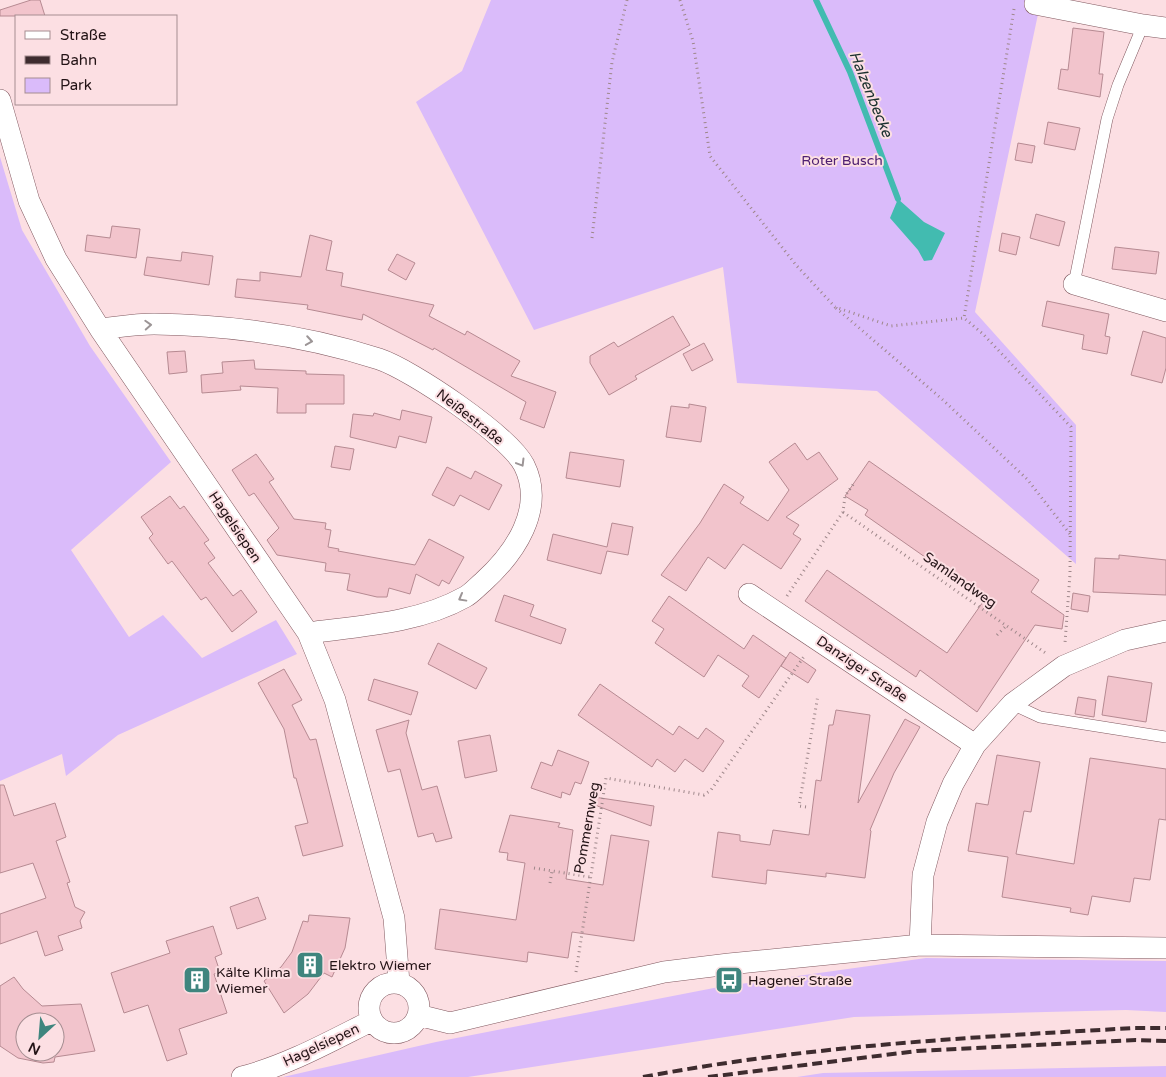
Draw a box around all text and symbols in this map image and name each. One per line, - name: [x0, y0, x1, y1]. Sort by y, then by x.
- legend: [15, 15, 178, 105]
- text: Straße: [60, 26, 106, 44]
- water label: Halzenbecke: [846, 48, 897, 141]
- text: Bahn: [60, 51, 97, 69]
- text: Park: [60, 76, 92, 94]
- park label: Roter Busch: [801, 152, 883, 169]
- one-way arrow: [144, 319, 152, 330]
- one-way arrow: [305, 336, 314, 346]
- street label: Neißestraße: [433, 385, 507, 449]
- one-way arrow: [514, 458, 524, 467]
- street label: Hagelsiepen: [205, 488, 265, 566]
- street label: Samlandweg: [920, 548, 1000, 612]
- one-way arrow: [459, 591, 468, 601]
- street label: Danziger Straße: [813, 632, 911, 706]
- street label: Pommernweg: [571, 781, 603, 875]
- building icon: Elektro Wiemer: [295, 950, 325, 980]
- place label: Elektro Wiemer: [329, 957, 432, 974]
- place label: Kälte Klima Wiemer: [216, 964, 291, 997]
- building icon: Kälte Klima Wiemer: [182, 965, 212, 995]
- bus stop icon: Hagener Straße: [714, 965, 744, 995]
- place label: Hagener Straße: [748, 972, 852, 989]
- north arrow: [15, 1012, 65, 1062]
- street label: Hagelsiepen: [280, 1020, 362, 1070]
- text: N: [26, 1038, 43, 1058]

